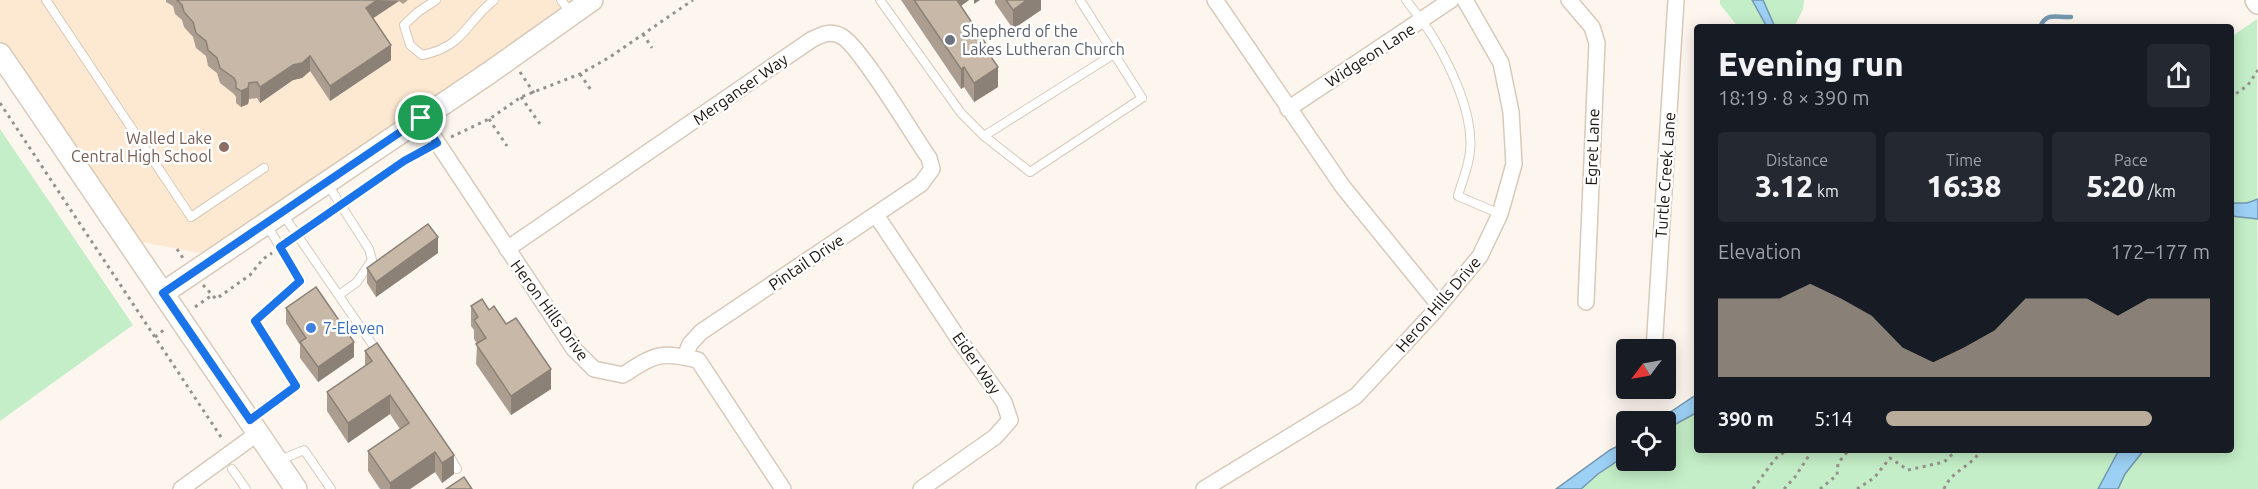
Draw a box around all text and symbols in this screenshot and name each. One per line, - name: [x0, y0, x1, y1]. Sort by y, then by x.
- street label: Widgeon Lane: [1322, 19, 1418, 91]
- place label: Shepherd of the Lakes Lutheran Church: [962, 22, 1125, 58]
- marker: Shepherd of the Lakes Lutheran Church: [943, 33, 957, 47]
- button: share: [2147, 44, 2210, 107]
- text: Evening run: [1718, 45, 1904, 82]
- street label: Merganser Way: [689, 50, 791, 128]
- text: 18:19 · 8 × 390 m: [1718, 86, 1870, 109]
- pin: [395, 92, 446, 143]
- icon: arrive: [404, 101, 437, 134]
- street label: Egret Lane: [1582, 108, 1602, 186]
- street label: Turtle Creek Lane: [1652, 111, 1678, 239]
- place label: Walled Lake Central High School: [71, 129, 212, 165]
- marker: Walled Lake Central High School: [217, 140, 231, 154]
- text: Distance: [1766, 151, 1828, 169]
- text: Time: [1946, 151, 1982, 169]
- text: Pace: [2114, 151, 2148, 169]
- text: 3.12: [1755, 169, 1813, 203]
- text: 16:38: [1926, 169, 2002, 203]
- text: 5:20: [2086, 169, 2144, 203]
- text: km: [1813, 182, 1839, 200]
- text: /km: [2144, 182, 2176, 200]
- street label: Pintail Drive: [765, 230, 847, 294]
- text: Elevation: [1718, 240, 1801, 263]
- text: 172–177 m: [2111, 240, 2210, 263]
- street label: Heron Hills Drive: [1392, 253, 1484, 355]
- street label: Heron Hills Drive: [507, 256, 593, 364]
- place label: 7-Eleven: [323, 319, 384, 337]
- marker: 7-Eleven: [304, 321, 318, 335]
- street label: Eider Way: [949, 329, 1005, 398]
- north arrow: [1616, 339, 1676, 399]
- map controls: [1616, 339, 1676, 471]
- text: 390 m: [1718, 407, 1774, 430]
- text: 5:14: [1814, 407, 1853, 430]
- button: locate: [1616, 411, 1676, 471]

